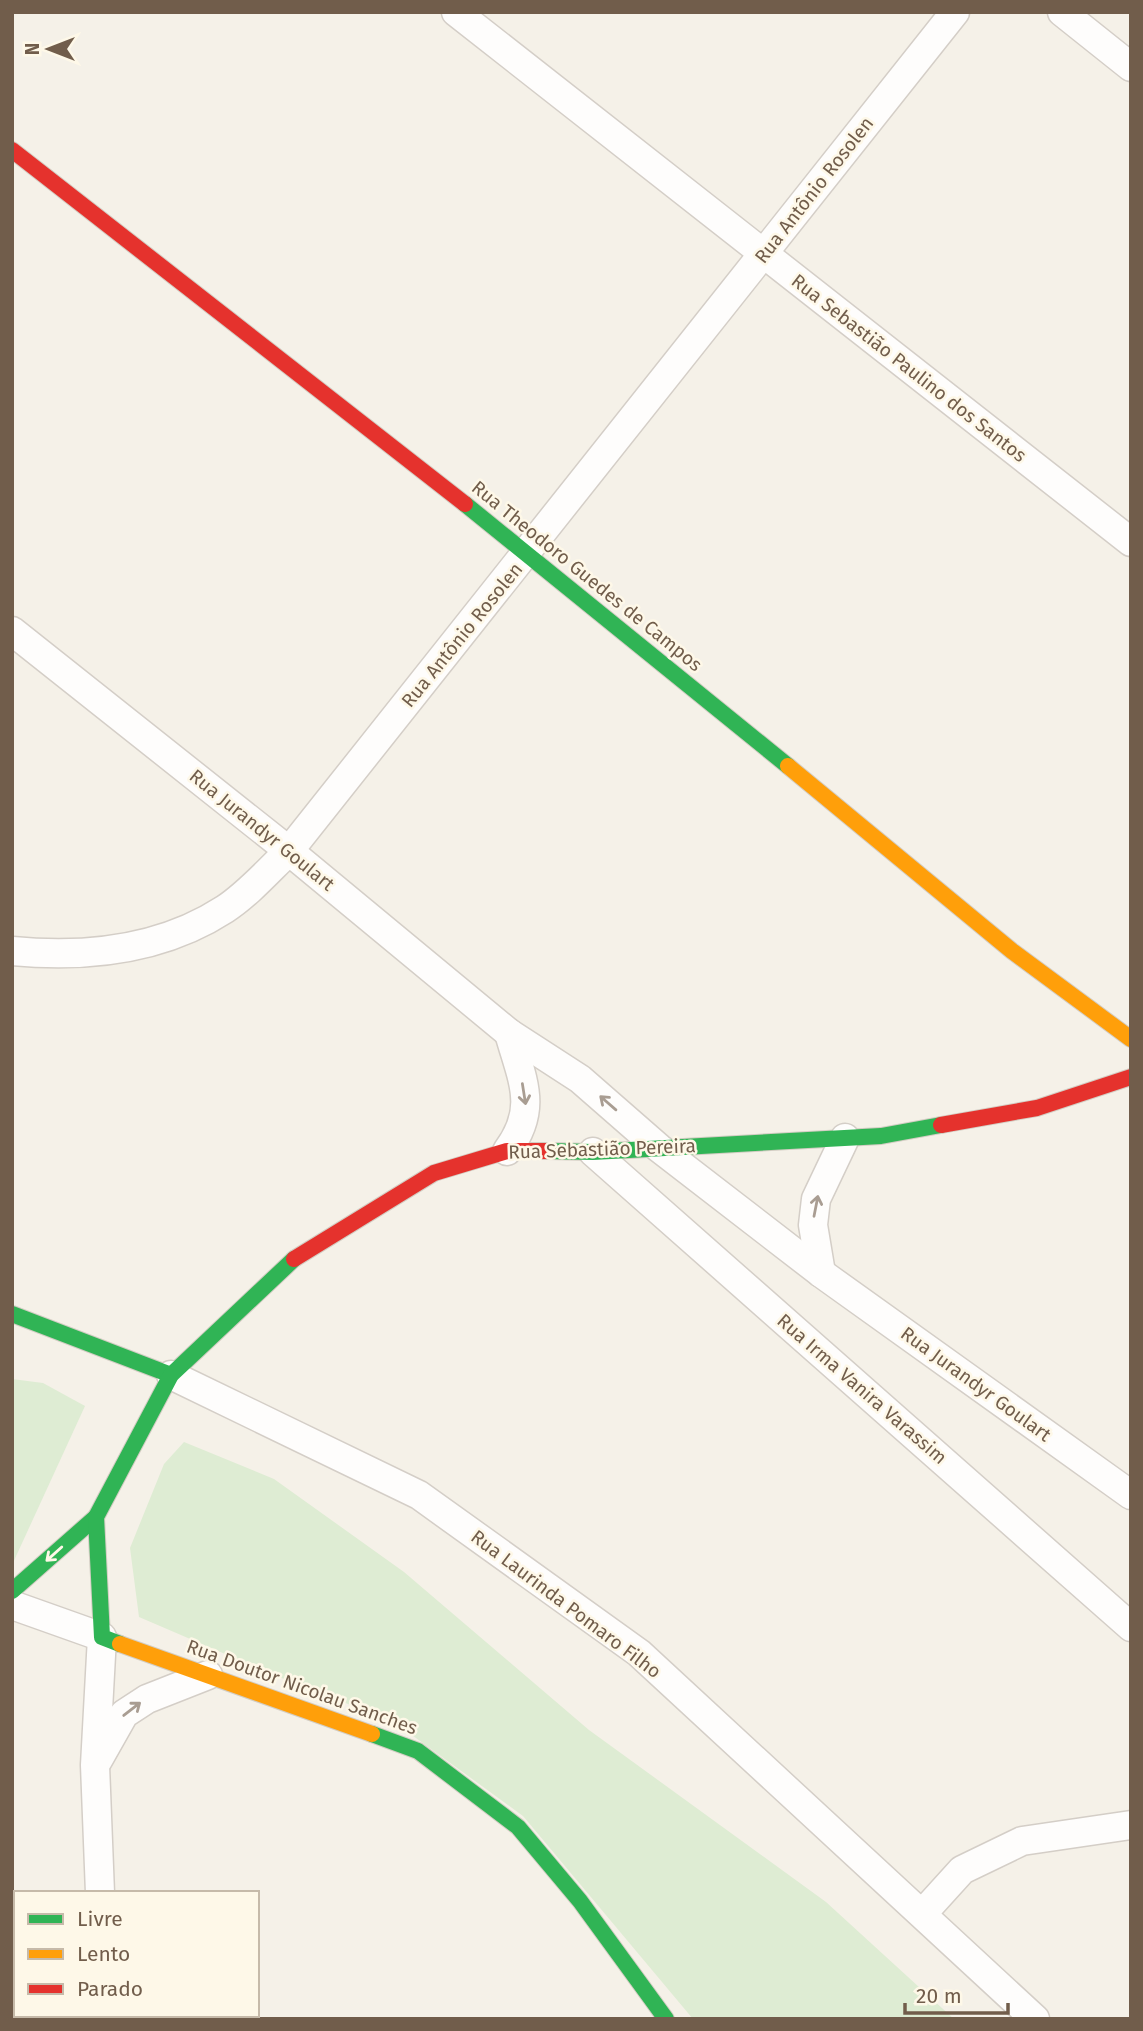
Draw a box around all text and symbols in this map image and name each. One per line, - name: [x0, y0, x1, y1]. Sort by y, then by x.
- north arrow: [14, 14, 84, 84]
- text: N: [21, 43, 44, 55]
- street label: Rua Antônio Rosolen: [750, 112, 878, 268]
- street label: Rua Sebastião Paulino dos Santos: [787, 269, 1031, 467]
- street label: Rua Theodoro Guedes de Campos: [467, 476, 707, 676]
- street label: Rua Antônio Rosolen: [397, 558, 527, 712]
- street label: Rua Jurandyr Goulart: [185, 764, 339, 896]
- one-way arrow: [518, 1082, 531, 1105]
- one-way arrow: [600, 1095, 618, 1111]
- street label: Rua Sebastião Pereira: [508, 1134, 696, 1164]
- one-way arrow: [811, 1195, 824, 1217]
- street label: Rua Irma Vanira Varassim: [772, 1309, 952, 1469]
- street label: Rua Jurandyr Goulart: [896, 1322, 1056, 1446]
- street label: Rua Laurinda Pomaro Filho: [466, 1525, 666, 1683]
- one-way arrow: [45, 1546, 63, 1562]
- street label: Rua Doutor Nicolau Sanches: [184, 1635, 421, 1740]
- one-way arrow: [123, 1702, 141, 1717]
- legend: [14, 1891, 259, 2017]
- text: Livre: [77, 1906, 123, 1932]
- text: Lento: [77, 1941, 130, 1967]
- scale bar: [905, 1972, 1008, 2016]
- text: Parado: [77, 1976, 143, 2002]
- text: 20 m: [916, 1983, 962, 2009]

